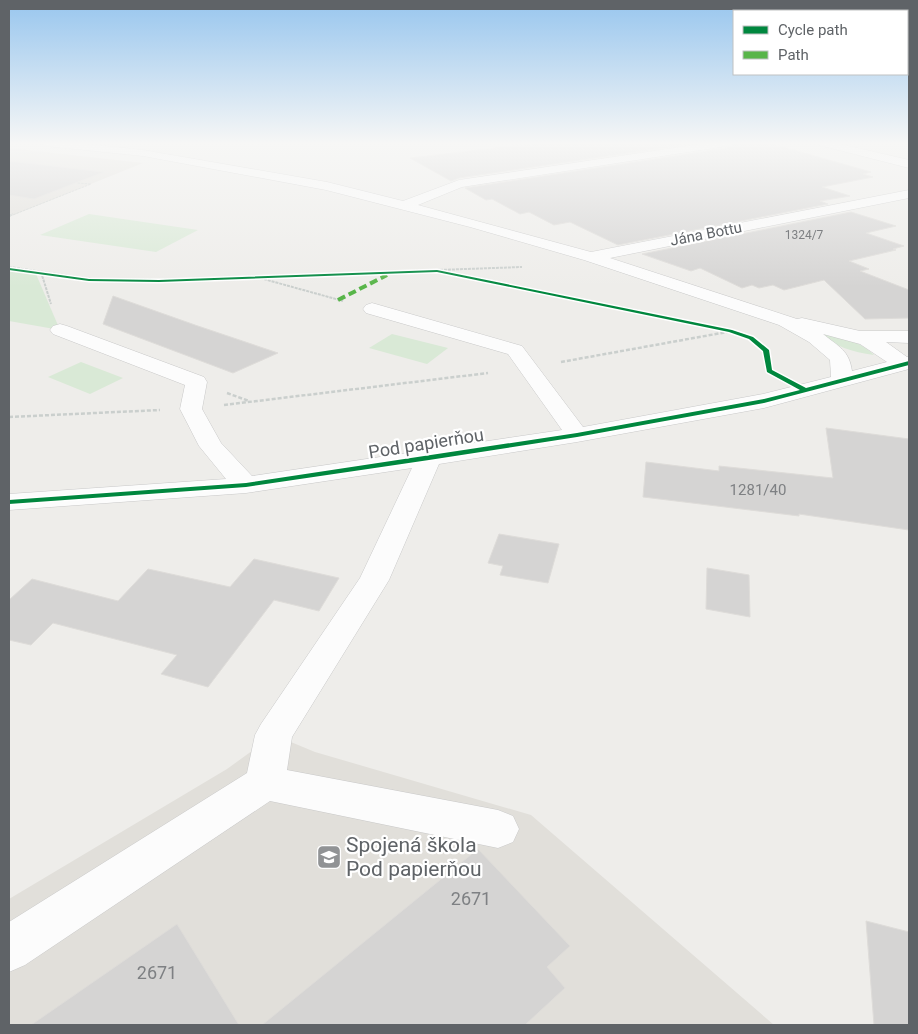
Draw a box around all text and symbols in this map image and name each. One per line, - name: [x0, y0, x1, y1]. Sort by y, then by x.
- legend: [733, 10, 908, 75]
- text: Cycle path: [778, 21, 848, 39]
- text: Path: [778, 46, 809, 64]
- street label: Jána Bottu: [669, 218, 743, 250]
- house number: 1324/7: [785, 228, 824, 242]
- street label: Pod papierňou: [367, 424, 485, 462]
- house number: 1281/40: [730, 481, 786, 499]
- place label: Spojená škola Pod papierňou: [346, 833, 482, 881]
- school or university icon: Spojená škola Pod papierňou: [316, 844, 342, 870]
- house number: 2671: [451, 888, 491, 909]
- house number: 2671: [137, 962, 177, 983]

